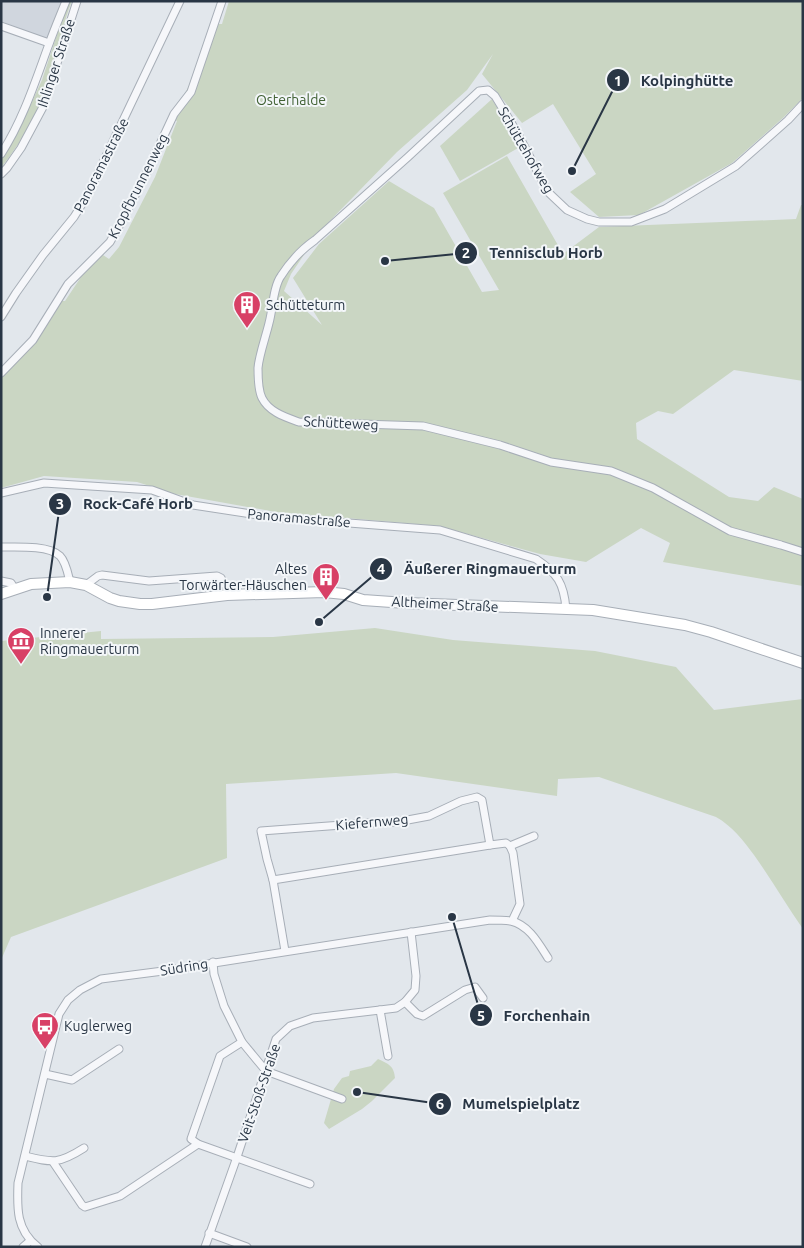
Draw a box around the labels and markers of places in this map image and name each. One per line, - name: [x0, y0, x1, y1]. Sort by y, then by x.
- callout: Kolpinghütte: [606, 65, 744, 95]
- callout: Tennisclub Horb: [454, 238, 612, 268]
- building icon: Schütteturm: [232, 290, 262, 329]
- place label: Schütteturm: [266, 297, 345, 313]
- callout: Rock-Café Horb: [47, 489, 203, 519]
- callout: Äußerer Ringmauerturm: [369, 554, 587, 584]
- place label: Altes Torwärter-Häuschen: [179, 561, 307, 593]
- building icon: Altes Torwärter-Häuschen: [311, 562, 341, 601]
- place label: Innerer Ringmauerturm: [40, 625, 139, 657]
- museum icon: Innerer Ringmauerturm: [6, 626, 36, 665]
- callout: Forchenhain: [469, 1000, 601, 1030]
- bus stop icon: Kuglerweg: [30, 1011, 60, 1050]
- place label: Kuglerweg: [64, 1018, 132, 1034]
- callout: Mumelspielplatz: [427, 1089, 590, 1119]

